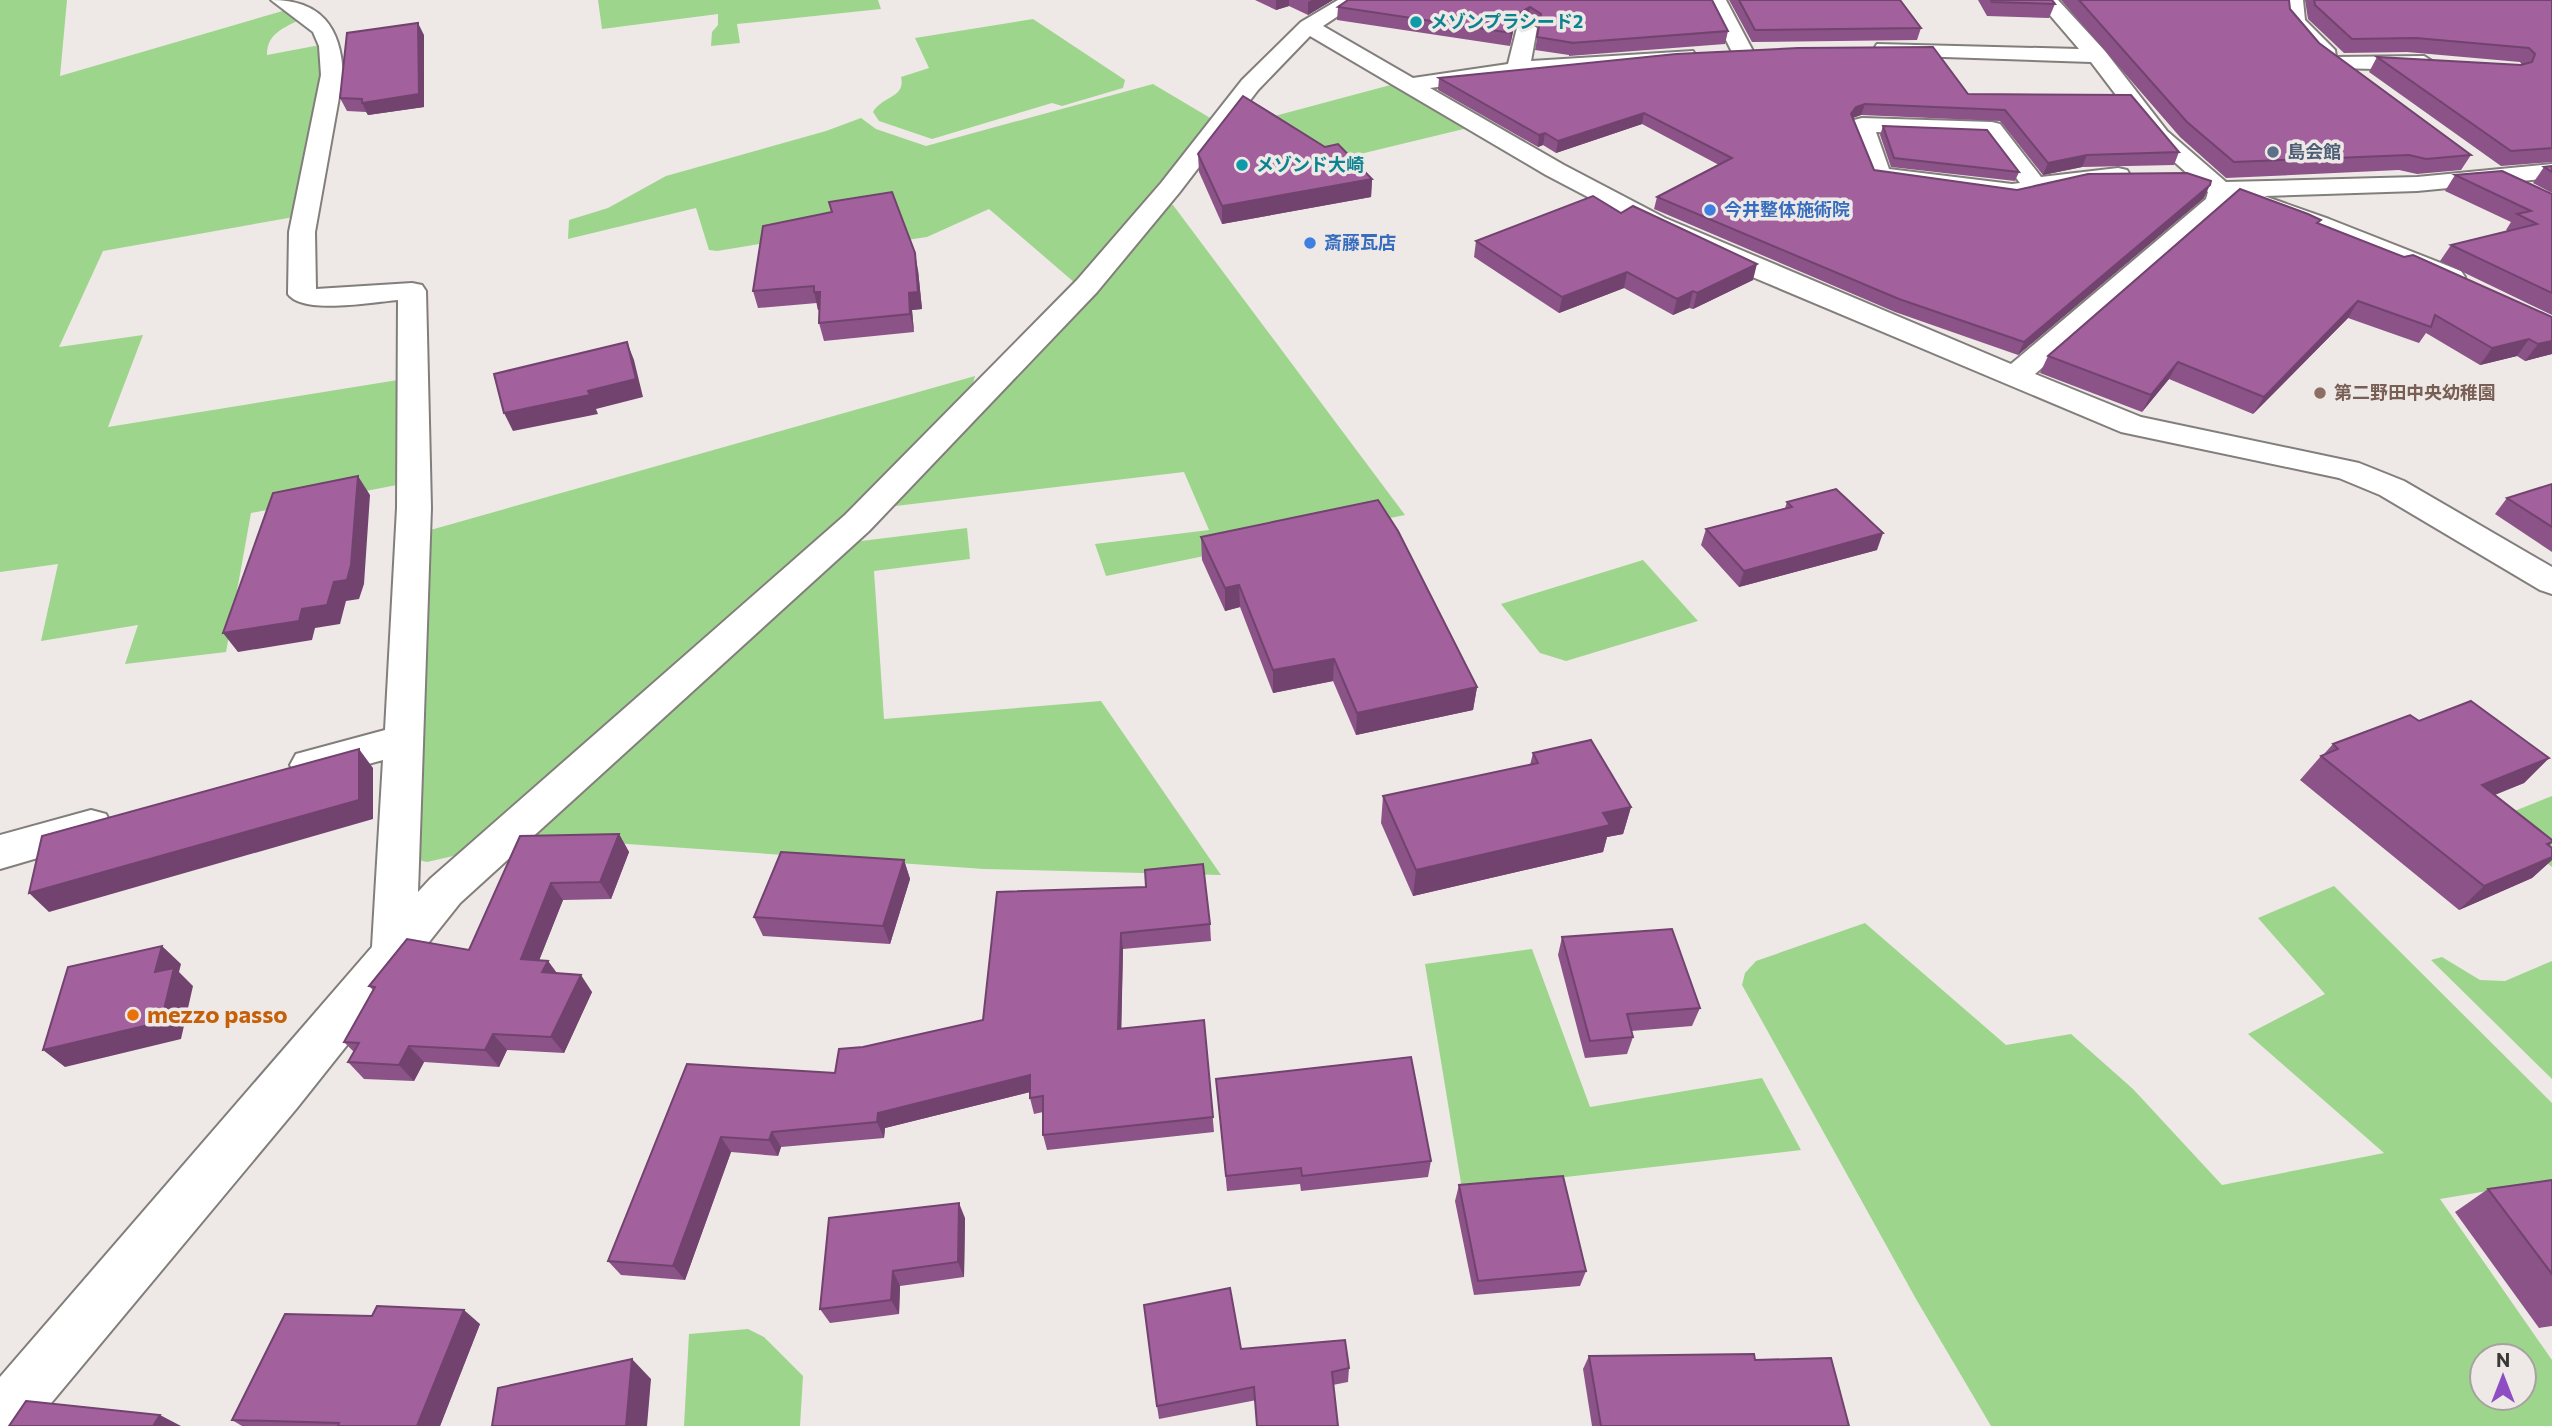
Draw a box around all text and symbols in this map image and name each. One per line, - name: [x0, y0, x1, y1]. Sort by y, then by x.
- place label: メゾンプラシード2: [1430, 10, 1583, 32]
- marker: メゾンプラシード2: [1408, 14, 1424, 30]
- place label: 島会館: [2287, 140, 2341, 162]
- marker: 島会館: [2265, 144, 2281, 160]
- place label: メゾンド大崎: [1256, 153, 1364, 175]
- marker: メゾンド大崎: [1234, 157, 1250, 173]
- place label: 今井整体施術院: [1724, 198, 1850, 220]
- marker: 今井整体施術院: [1702, 202, 1718, 218]
- place label: 斎藤瓦店: [1324, 231, 1396, 253]
- marker: 斎藤瓦店: [1302, 235, 1318, 251]
- place label: 第二野田中央幼稚園: [2334, 381, 2496, 403]
- marker: 第二野田中央幼稚園: [2312, 385, 2328, 401]
- place label: mezzo passo: [147, 999, 288, 1028]
- marker: mezzo passo: [125, 1007, 141, 1023]
- north arrow: [2468, 1342, 2538, 1412]
- text: N: [2496, 1348, 2510, 1371]

